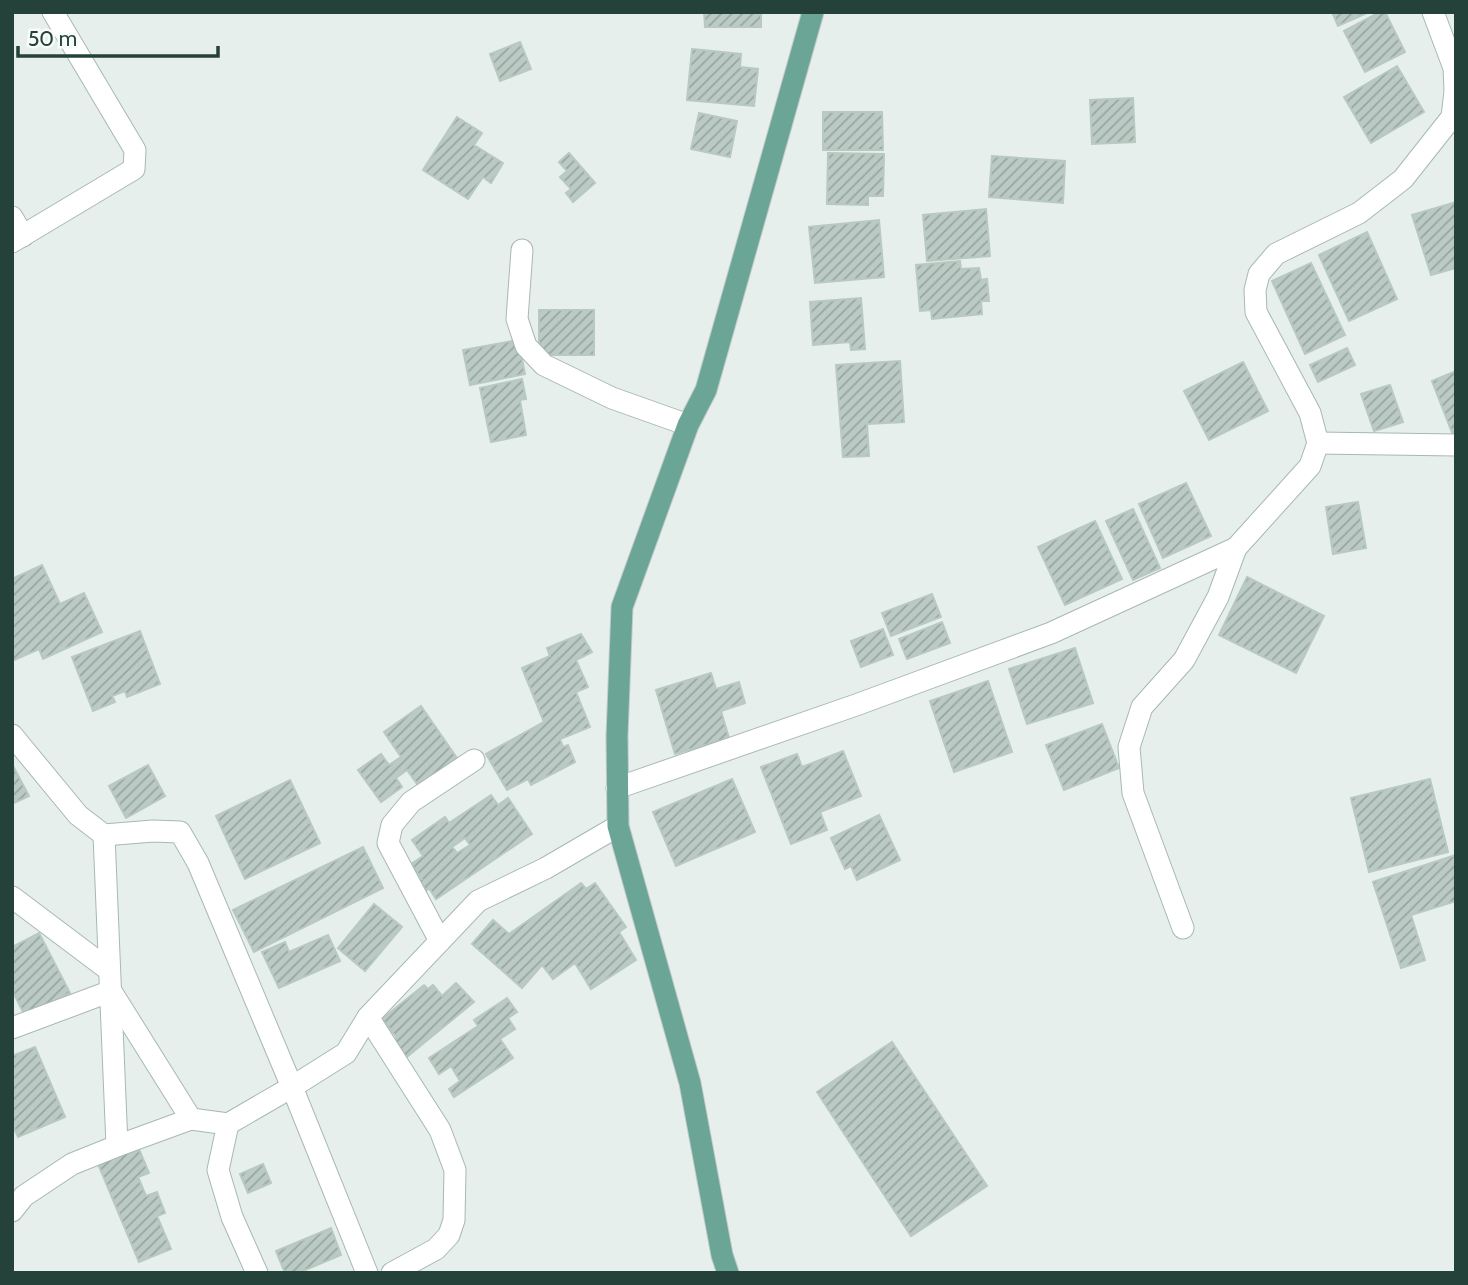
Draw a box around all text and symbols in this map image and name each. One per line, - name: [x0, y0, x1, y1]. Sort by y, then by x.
- scale bar: [18, 14, 217, 58]
- text: 50 m: [28, 26, 77, 51]

